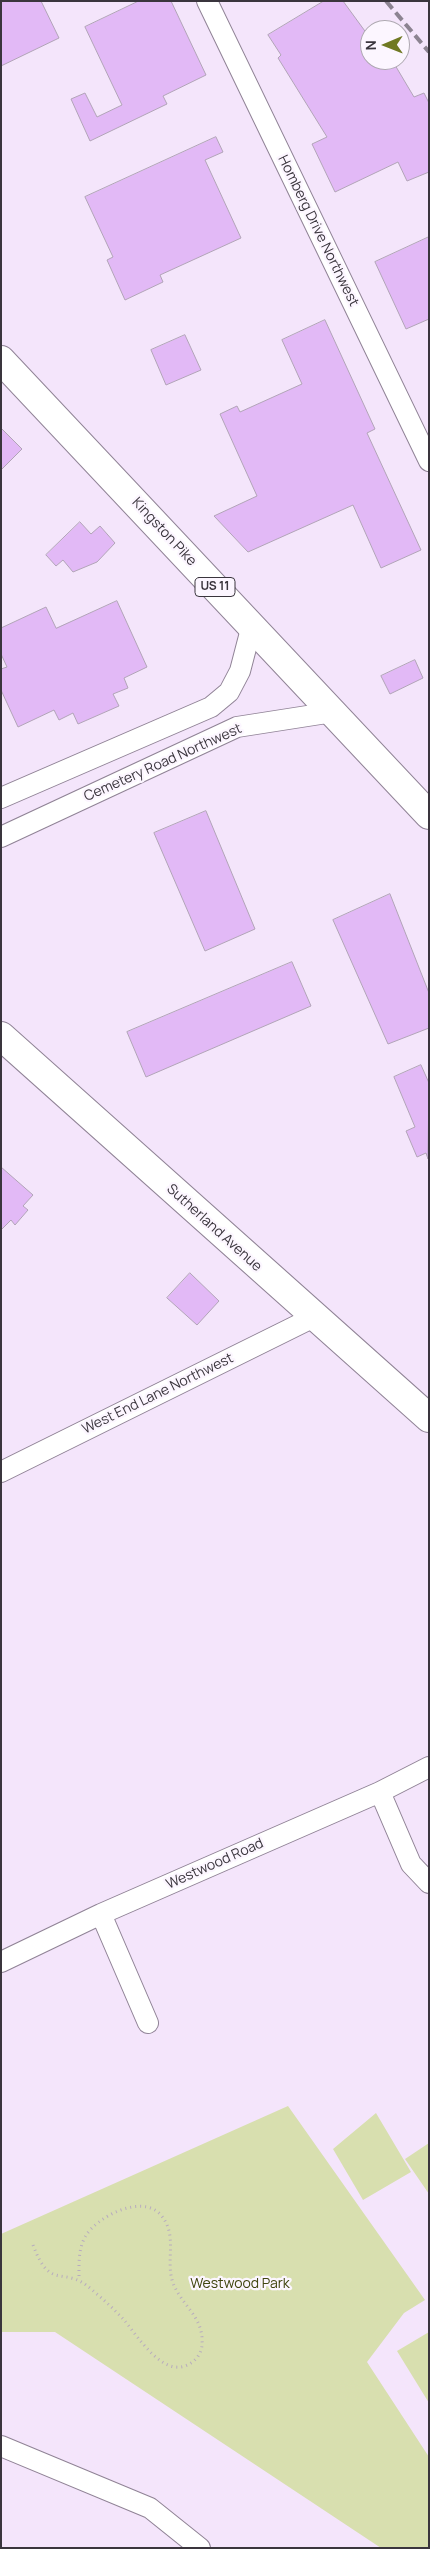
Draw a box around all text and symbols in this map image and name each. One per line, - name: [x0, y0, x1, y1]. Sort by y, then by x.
- north arrow: [360, 20, 410, 70]
- text: N: [361, 40, 380, 50]
- street label: Homberg Drive Northwest: [274, 153, 362, 309]
- street label: Kingston Pike: [128, 494, 200, 570]
- road number: US 11: [195, 578, 235, 596]
- street label: Cemetery Road Northwest: [81, 721, 245, 805]
- street label: Sutherland Avenue: [163, 1181, 265, 1275]
- street label: West End Lane Northwest: [80, 1350, 236, 1438]
- street label: Westwood Road: [164, 1835, 266, 1893]
- park label: Westwood Park: [190, 2276, 290, 2292]

